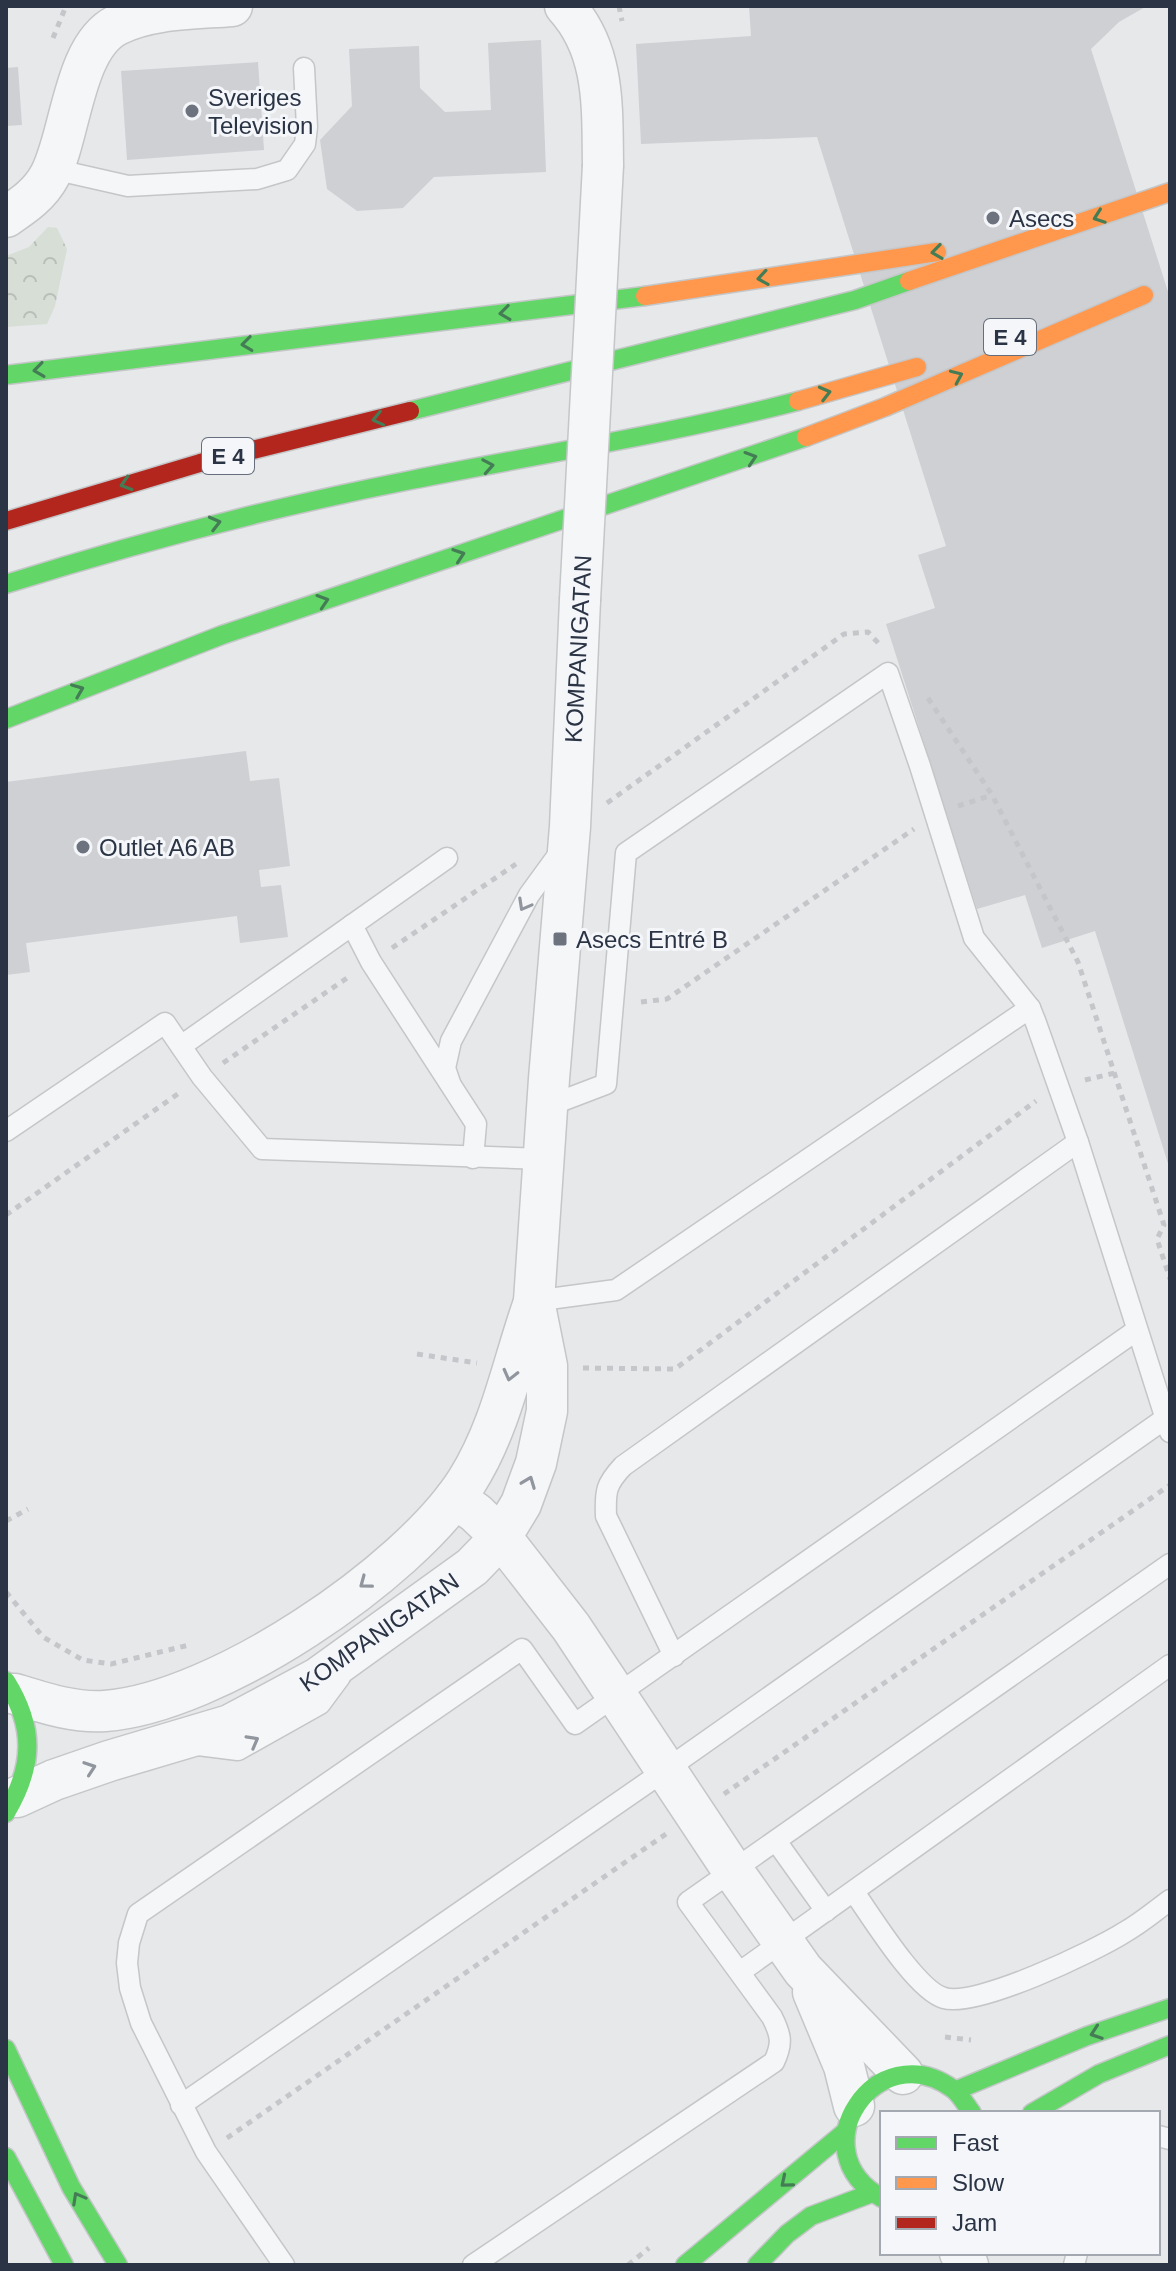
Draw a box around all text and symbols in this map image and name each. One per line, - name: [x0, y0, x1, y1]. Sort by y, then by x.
- place label: Sveriges Television: [208, 84, 313, 139]
- marker: Sveriges Television: [183, 102, 201, 120]
- place label: Asecs: [1009, 205, 1074, 232]
- one-way arrow: [1093, 208, 1107, 224]
- marker: Asecs: [984, 209, 1002, 227]
- one-way arrow: [930, 243, 944, 260]
- one-way arrow: [756, 269, 770, 286]
- one-way arrow: [499, 304, 512, 321]
- road number: E 4: [984, 319, 1036, 355]
- one-way arrow: [240, 335, 254, 352]
- one-way arrow: [32, 361, 46, 378]
- one-way arrow: [949, 370, 963, 386]
- one-way arrow: [818, 385, 832, 402]
- one-way arrow: [371, 410, 385, 427]
- road number: E 4: [202, 438, 254, 474]
- one-way arrow: [744, 451, 758, 467]
- one-way arrow: [481, 458, 495, 475]
- one-way arrow: [119, 475, 133, 491]
- one-way arrow: [208, 516, 222, 533]
- one-way arrow: [451, 549, 465, 565]
- street label: KOMPANIGATAN: [560, 554, 596, 744]
- one-way arrow: [315, 595, 329, 611]
- one-way arrow: [70, 683, 84, 699]
- place label: Outlet A6 AB: [99, 834, 235, 861]
- marker: Outlet A6 AB: [74, 838, 92, 856]
- one-way arrow: [518, 896, 534, 911]
- place label: Asecs Entré B: [576, 926, 728, 953]
- marker: Asecs Entré B: [551, 930, 569, 948]
- one-way arrow: [502, 1368, 519, 1381]
- one-way arrow: [519, 1476, 536, 1490]
- street label: KOMPANIGATAN: [294, 1567, 464, 1697]
- one-way arrow: [359, 1574, 374, 1588]
- one-way arrow: [245, 1736, 260, 1751]
- one-way arrow: [82, 1761, 96, 1777]
- one-way arrow: [1090, 2023, 1104, 2039]
- legend: [880, 2111, 1160, 2255]
- text: Fast: [952, 2129, 999, 2156]
- text: Slow: [952, 2169, 1005, 2196]
- one-way arrow: [781, 2172, 795, 2187]
- one-way arrow: [72, 2192, 88, 2207]
- text: Jam: [952, 2209, 997, 2236]

